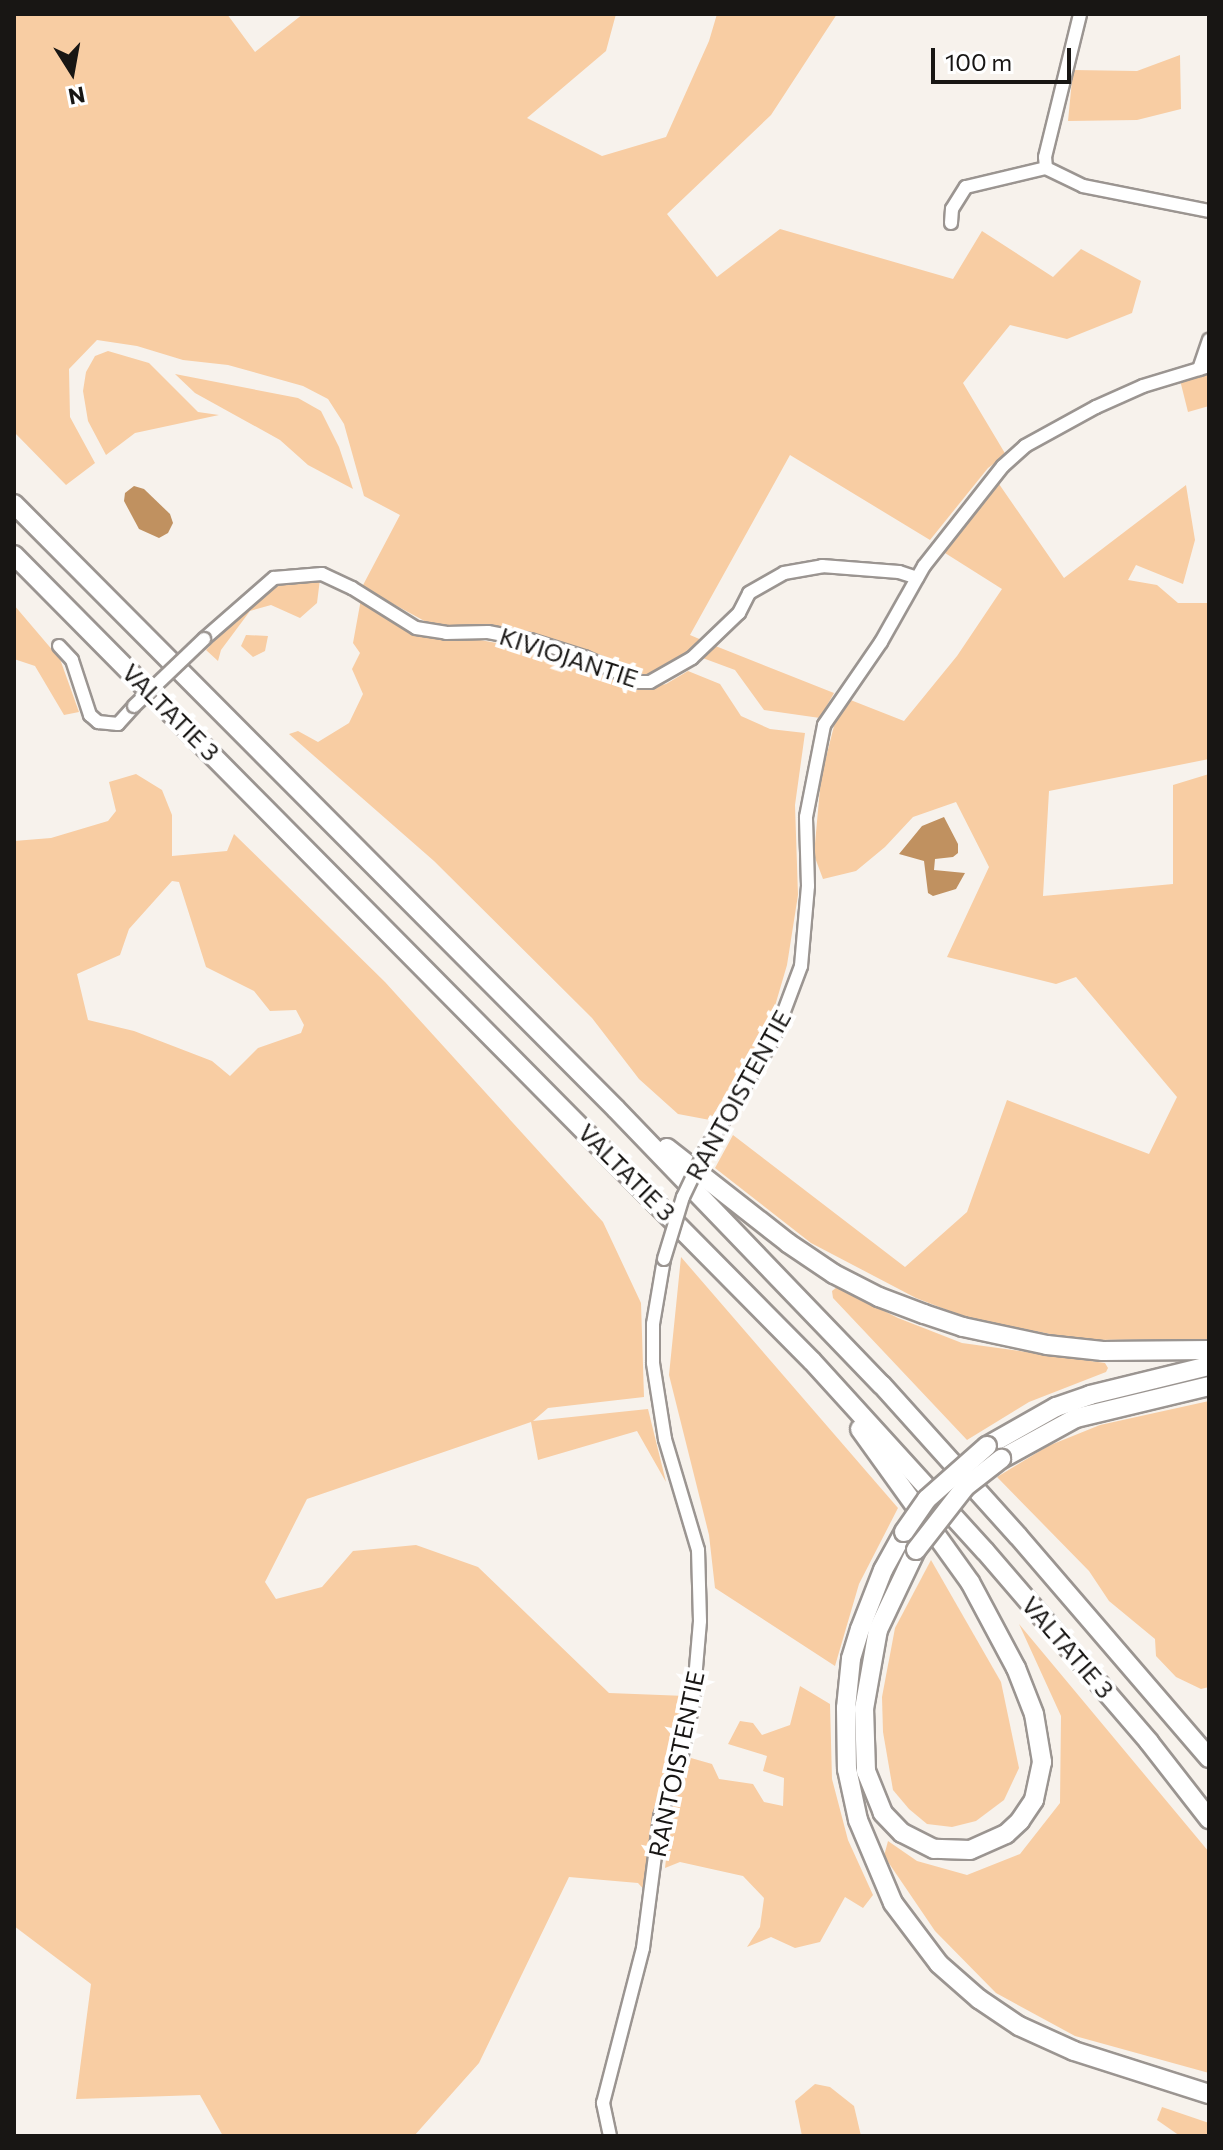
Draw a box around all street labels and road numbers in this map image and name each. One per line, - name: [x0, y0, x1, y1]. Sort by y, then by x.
- street label: KIVIOJANTIE: [496, 621, 642, 693]
- street label: VALTATIE 3: [117, 658, 225, 766]
- street label: RANTOISTENTIE: [679, 1005, 797, 1185]
- street label: VALTATIE 3: [573, 1118, 681, 1226]
- street label: VALTATIE 3: [1016, 1590, 1120, 1704]
- street label: RANTOISTENTIE: [642, 1668, 710, 1860]

